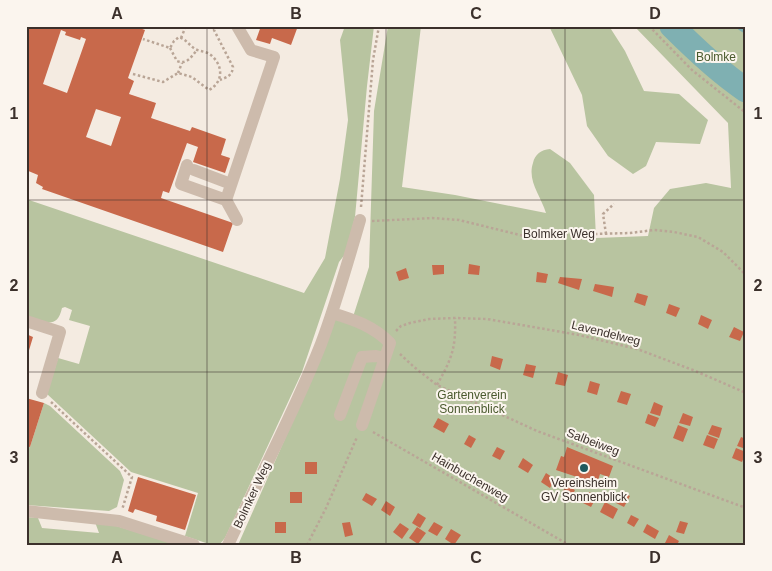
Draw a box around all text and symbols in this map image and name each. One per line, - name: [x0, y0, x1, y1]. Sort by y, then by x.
- text: A: [111, 5, 123, 22]
- text: B: [290, 5, 302, 22]
- text: C: [470, 5, 482, 22]
- text: D: [649, 5, 661, 22]
- park label: Bolmke: [696, 50, 736, 64]
- text: 1: [10, 105, 19, 122]
- text: 1: [754, 105, 763, 122]
- street label: Bolmker Weg: [523, 227, 595, 241]
- text: 2: [10, 277, 19, 294]
- text: 2: [754, 277, 763, 294]
- street label: Lavendelweg: [570, 318, 642, 348]
- park label: Gartenverein Sonnenblick: [437, 388, 507, 416]
- street label: Salbeiweg: [565, 426, 621, 458]
- text: 3: [10, 449, 19, 466]
- street label: Hainbuchenweg: [429, 449, 511, 505]
- text: 3: [754, 449, 763, 466]
- street label: Bolmker Weg: [230, 459, 274, 531]
- marker: Vereinsheim GV Sonnenblick: [578, 462, 590, 474]
- place label: Vereinsheim GV Sonnenblick: [541, 476, 628, 504]
- text: A: [111, 549, 123, 566]
- text: B: [290, 549, 302, 566]
- text: C: [470, 549, 482, 566]
- text: D: [649, 549, 661, 566]

